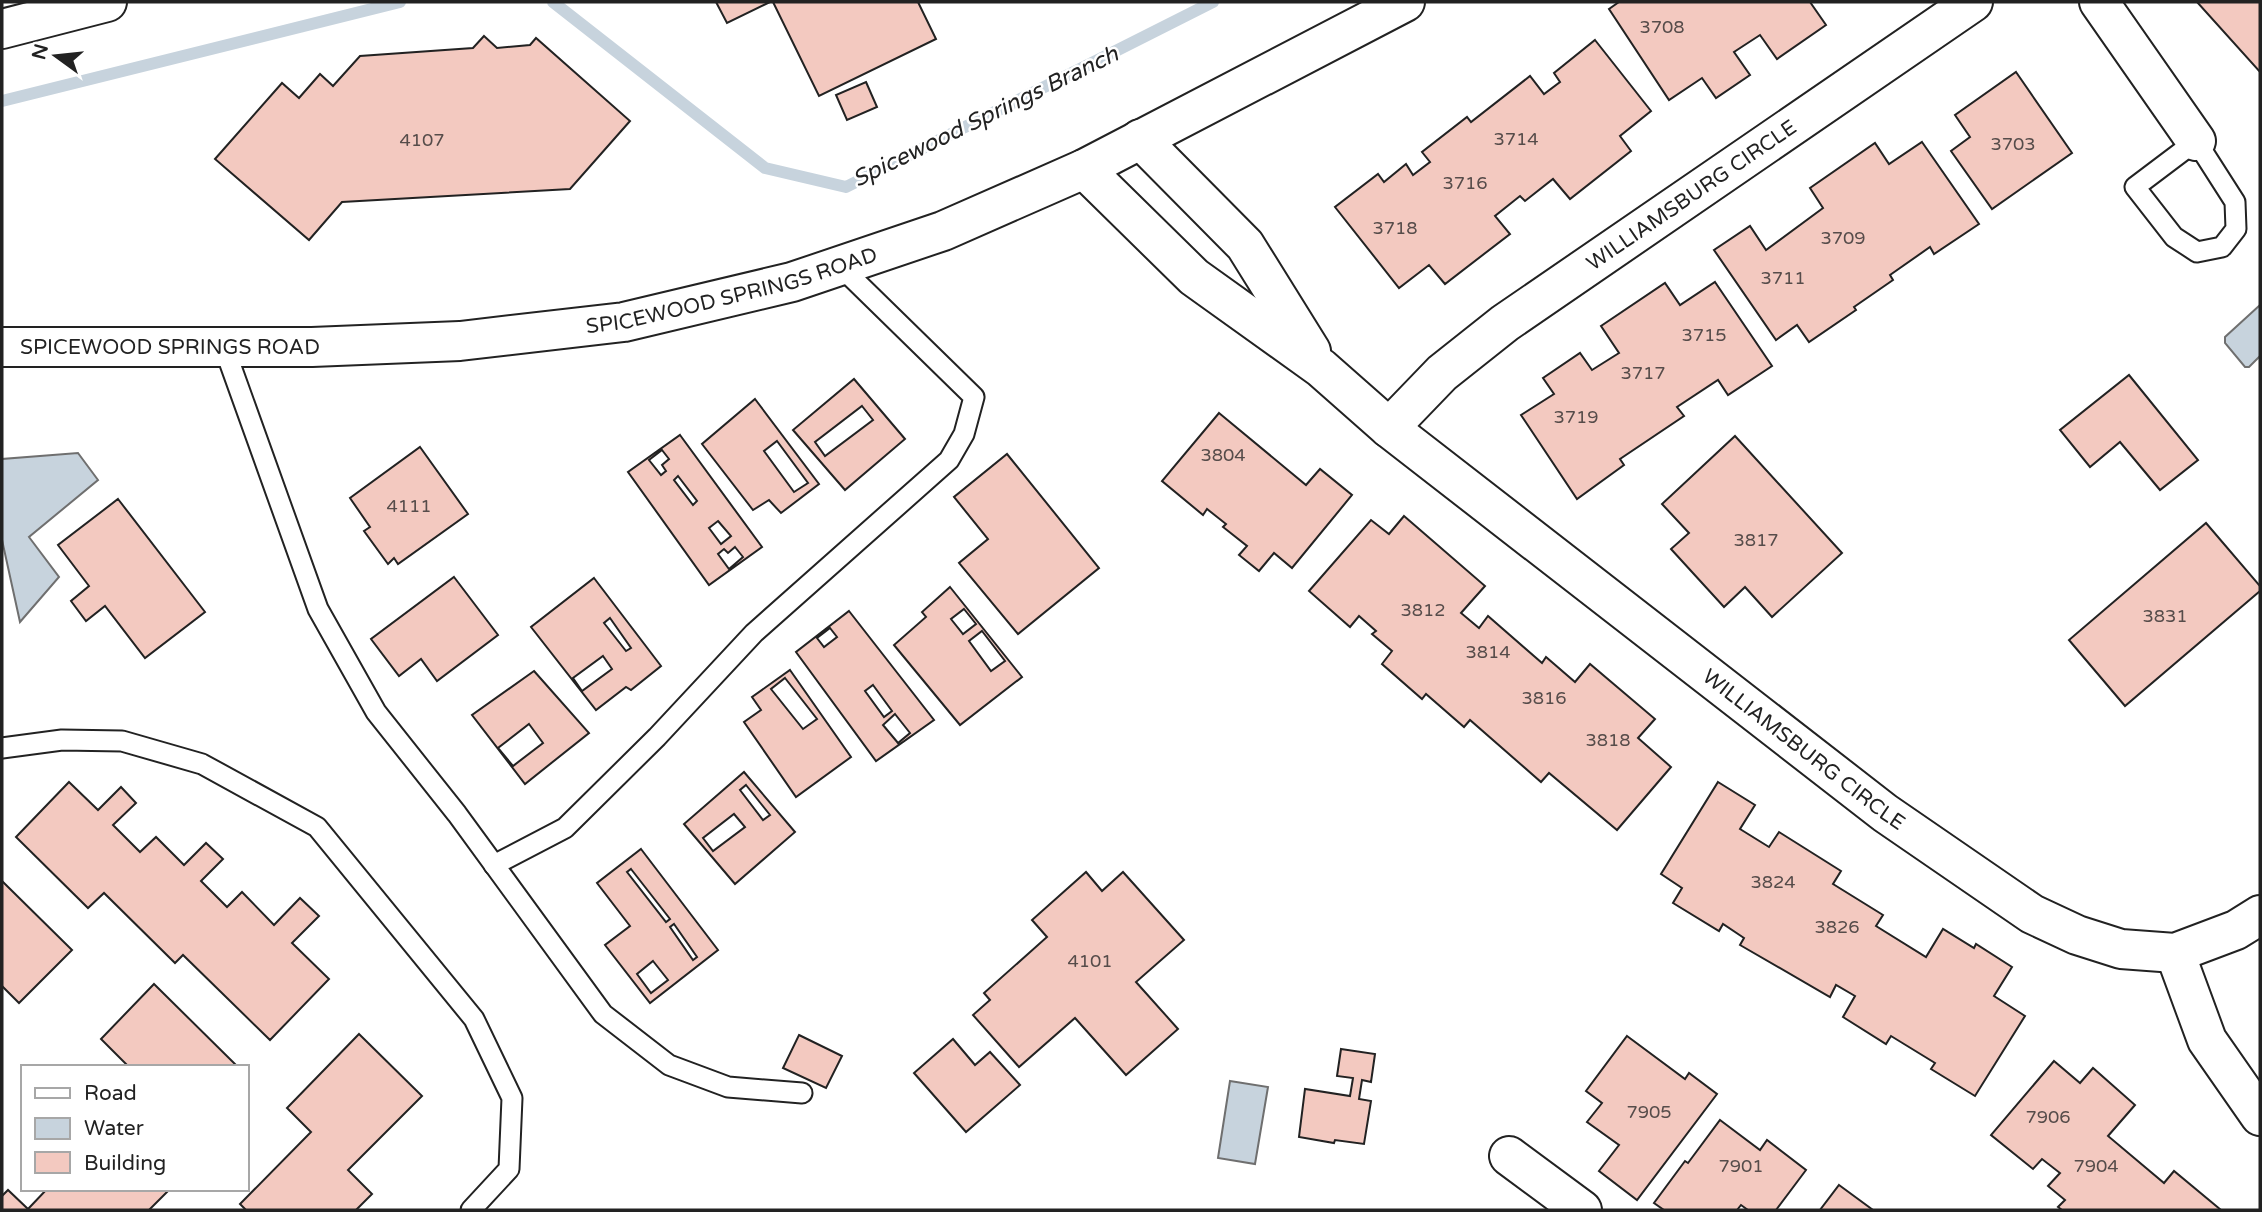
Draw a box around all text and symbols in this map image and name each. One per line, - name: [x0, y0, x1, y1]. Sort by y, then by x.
- house number: 3708: [1639, 16, 1685, 38]
- north arrow: [21, 21, 91, 91]
- water label: Spicewood Springs Branch: [848, 40, 1124, 194]
- text: N: [28, 42, 53, 62]
- street label: WILLIAMSBURG CIRCLE: [1582, 115, 1801, 276]
- house number: 3714: [1493, 128, 1539, 150]
- house number: 4107: [399, 129, 445, 151]
- house number: 3703: [1990, 133, 2036, 155]
- house number: 3716: [1442, 172, 1488, 194]
- house number: 3718: [1372, 217, 1418, 239]
- house number: 3709: [1820, 227, 1866, 249]
- street label: SPICEWOOD SPRINGS ROAD: [585, 242, 881, 339]
- house number: 3711: [1760, 267, 1806, 289]
- house number: 3715: [1681, 324, 1727, 346]
- street label: SPICEWOOD SPRINGS ROAD: [20, 335, 321, 360]
- house number: 3717: [1620, 362, 1666, 384]
- house number: 3719: [1553, 406, 1599, 428]
- house number: 3804: [1200, 444, 1246, 466]
- house number: 4111: [386, 495, 432, 517]
- house number: 3817: [1733, 529, 1779, 551]
- house number: 3812: [1400, 599, 1446, 621]
- house number: 3831: [2142, 605, 2188, 627]
- house number: 3814: [1465, 641, 1511, 663]
- street label: WILLIAMSBURG CIRCLE: [1697, 664, 1909, 836]
- house number: 3816: [1521, 687, 1567, 709]
- house number: 3818: [1585, 729, 1631, 751]
- house number: 3824: [1750, 871, 1796, 893]
- house number: 3826: [1814, 916, 1860, 938]
- house number: 4101: [1067, 950, 1113, 972]
- legend: [21, 1065, 248, 1191]
- text: Road: [84, 1081, 137, 1106]
- house number: 7905: [1626, 1101, 1672, 1123]
- house number: 7906: [2025, 1106, 2071, 1128]
- text: Water: [84, 1116, 144, 1141]
- text: Building: [84, 1151, 166, 1176]
- house number: 7901: [1718, 1155, 1764, 1177]
- house number: 7904: [2073, 1155, 2119, 1177]

